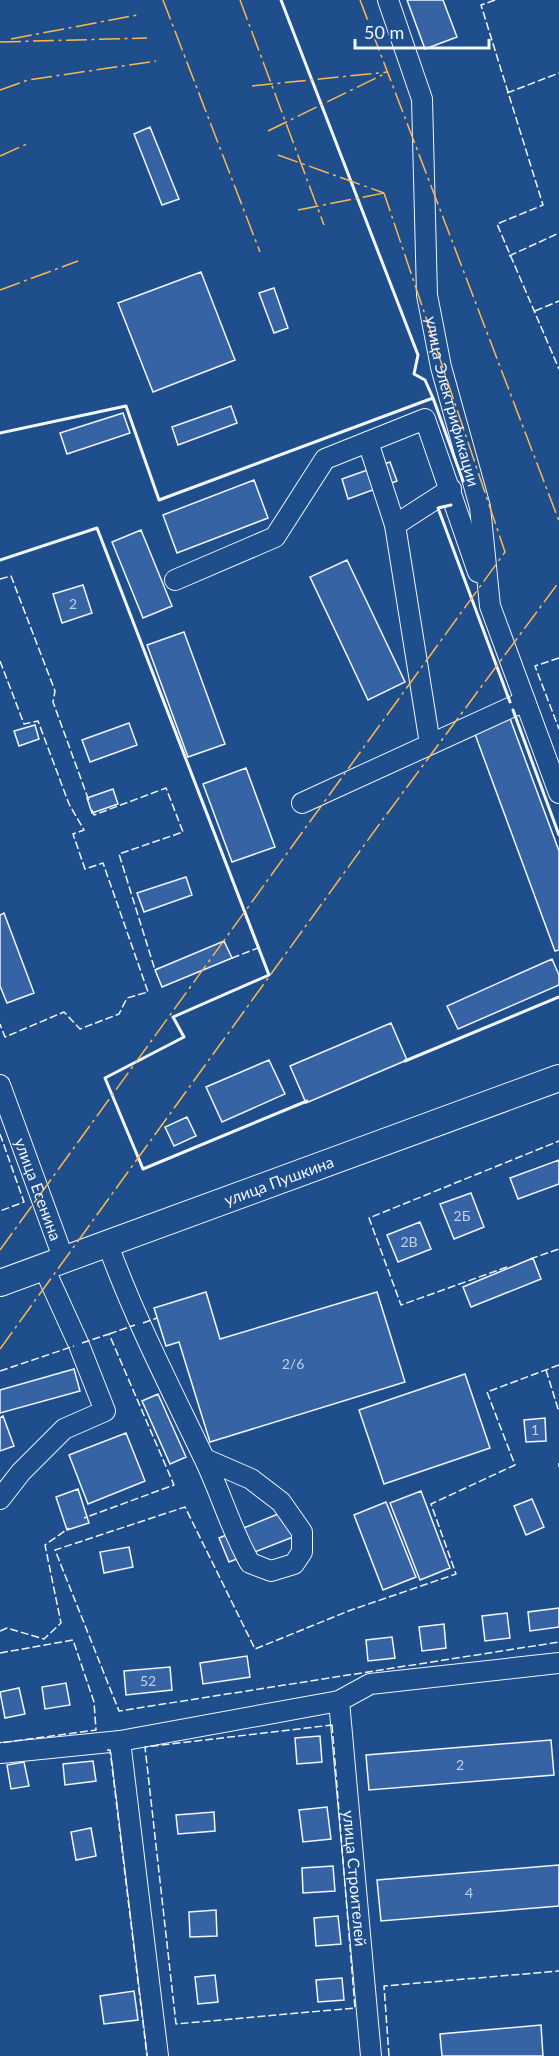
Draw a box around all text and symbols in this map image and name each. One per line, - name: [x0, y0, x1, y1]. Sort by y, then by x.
- scale bar: [355, 12, 488, 50]
- text: 50 m: [364, 21, 404, 43]
- street label: улица Электрификации: [422, 314, 484, 488]
- house number: 2: [69, 595, 77, 612]
- street label: улица Есенина: [11, 1135, 66, 1243]
- street label: улица Пушкина: [221, 1151, 336, 1209]
- house number: 2Б: [454, 1207, 471, 1224]
- house number: 2В: [400, 1233, 418, 1250]
- house number: 2/6: [282, 1355, 304, 1372]
- house number: 1: [531, 1421, 539, 1438]
- house number: 52: [140, 1672, 156, 1689]
- house number: 2: [456, 1756, 464, 1773]
- street label: улица Строителей: [340, 1809, 371, 1947]
- house number: 4: [465, 1884, 473, 1901]

